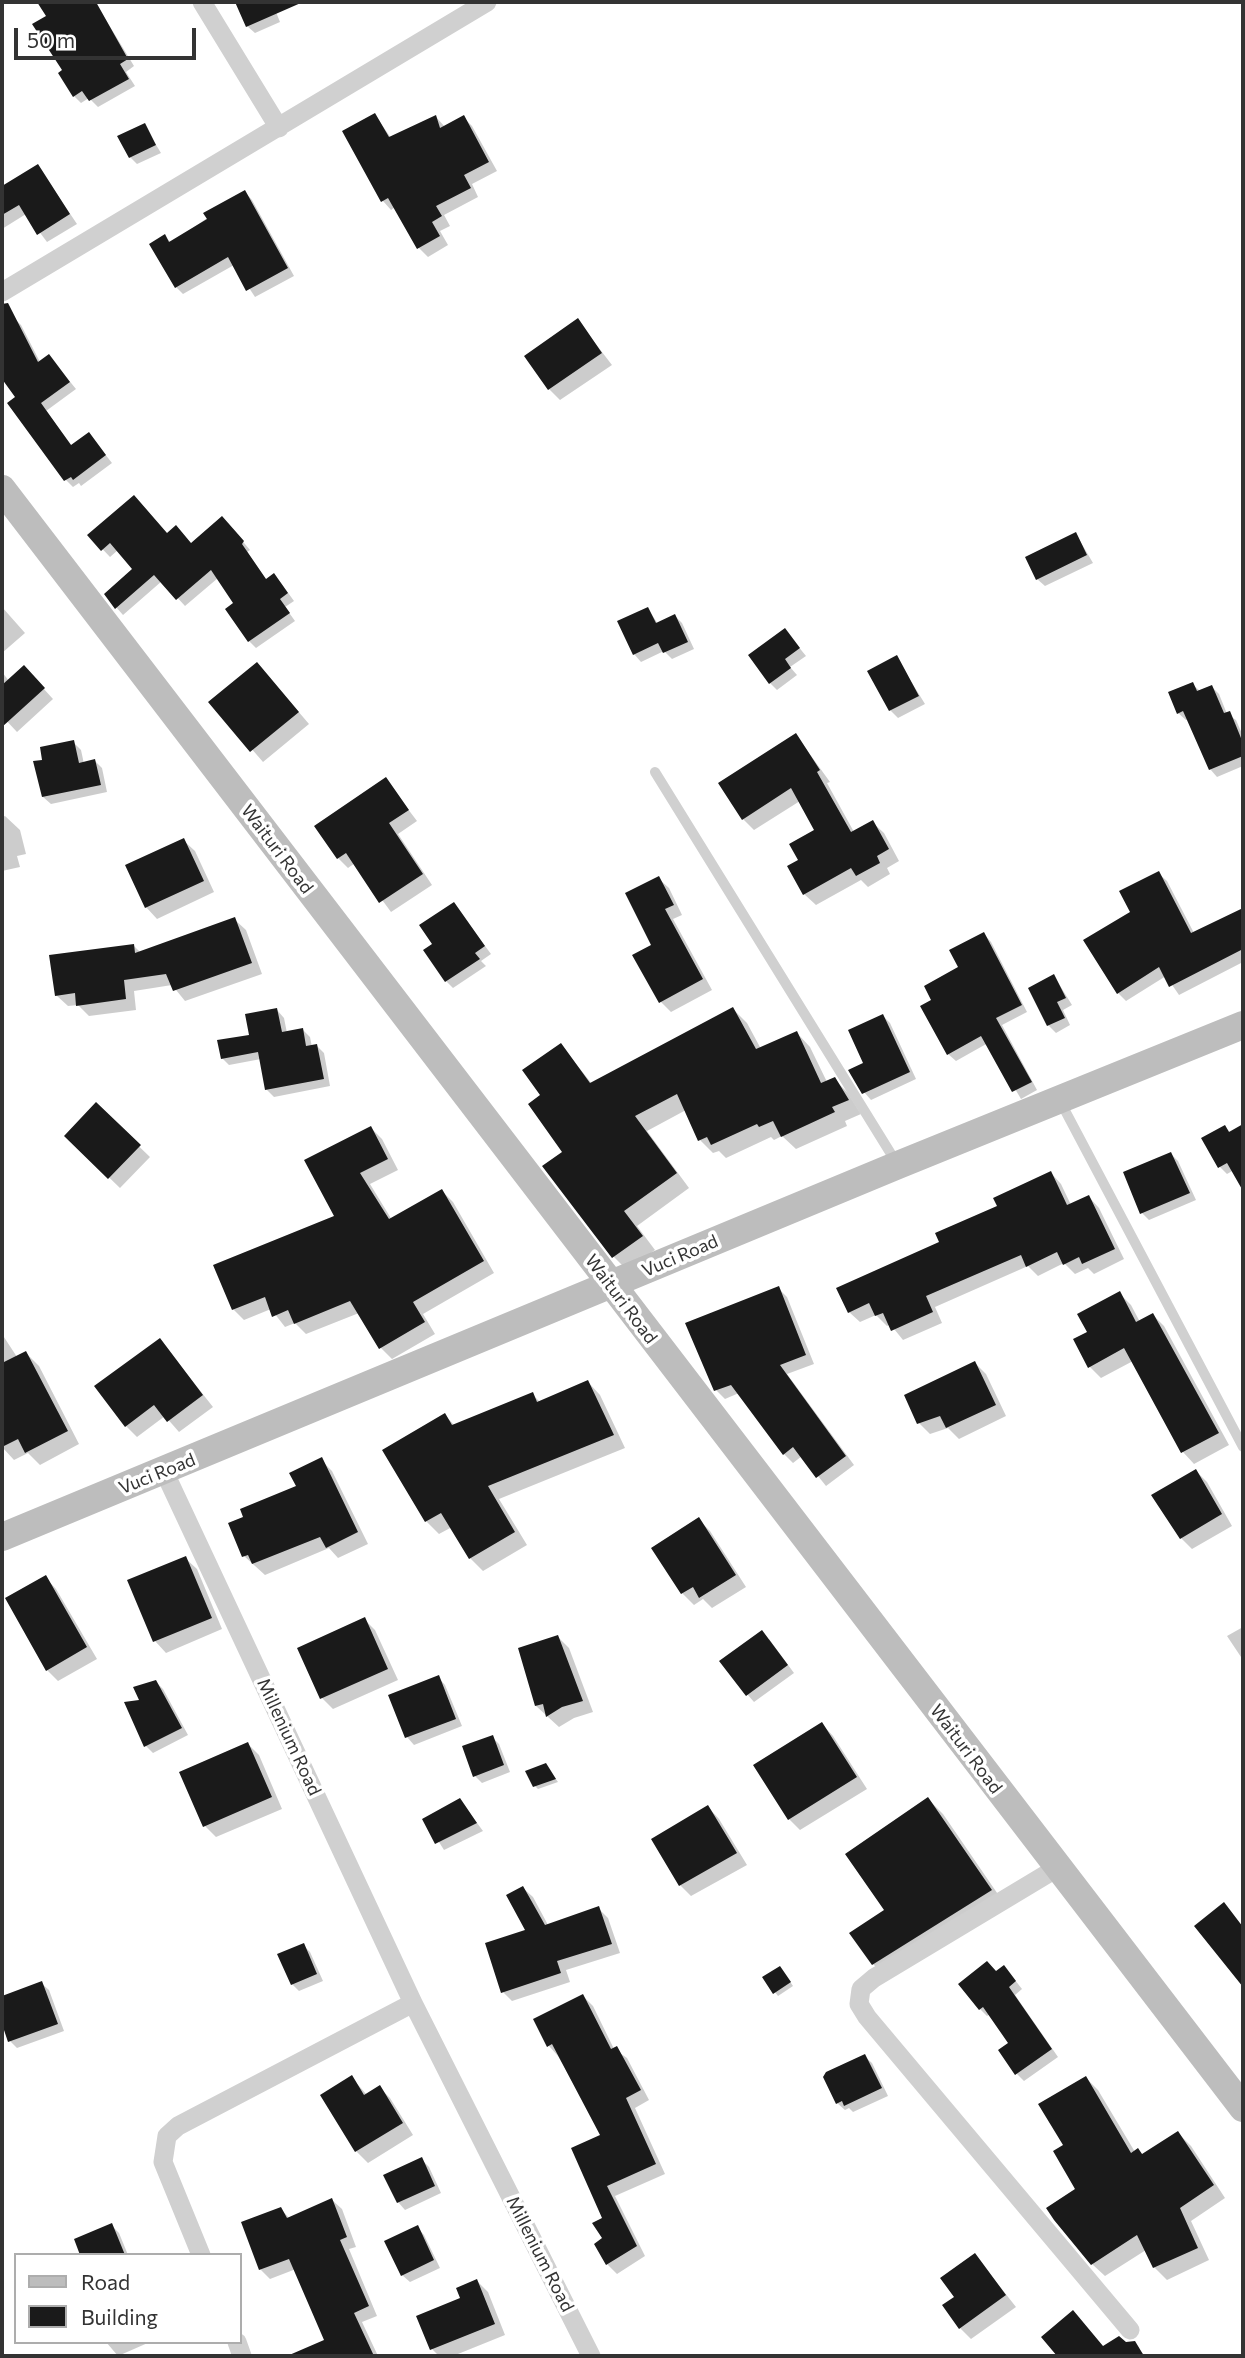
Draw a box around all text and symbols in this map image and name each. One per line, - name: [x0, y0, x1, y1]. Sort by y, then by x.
- scale bar: [18, 14, 200, 58]
- text: 50 m: [27, 27, 75, 52]
- street label: Waituri Road: [236, 800, 318, 898]
- street label: Vuci Road: [639, 1230, 721, 1282]
- street label: Waituri Road: [580, 1250, 662, 1348]
- street label: Vuci Road: [116, 1449, 198, 1499]
- street label: Millenium Road: [252, 1675, 326, 1799]
- street label: Waituri Road: [925, 1700, 1007, 1798]
- street label: Millenium Road: [502, 2193, 578, 2315]
- legend: [14, 2253, 242, 2344]
- text: Road: [81, 2269, 130, 2294]
- text: Building: [81, 2304, 158, 2329]

